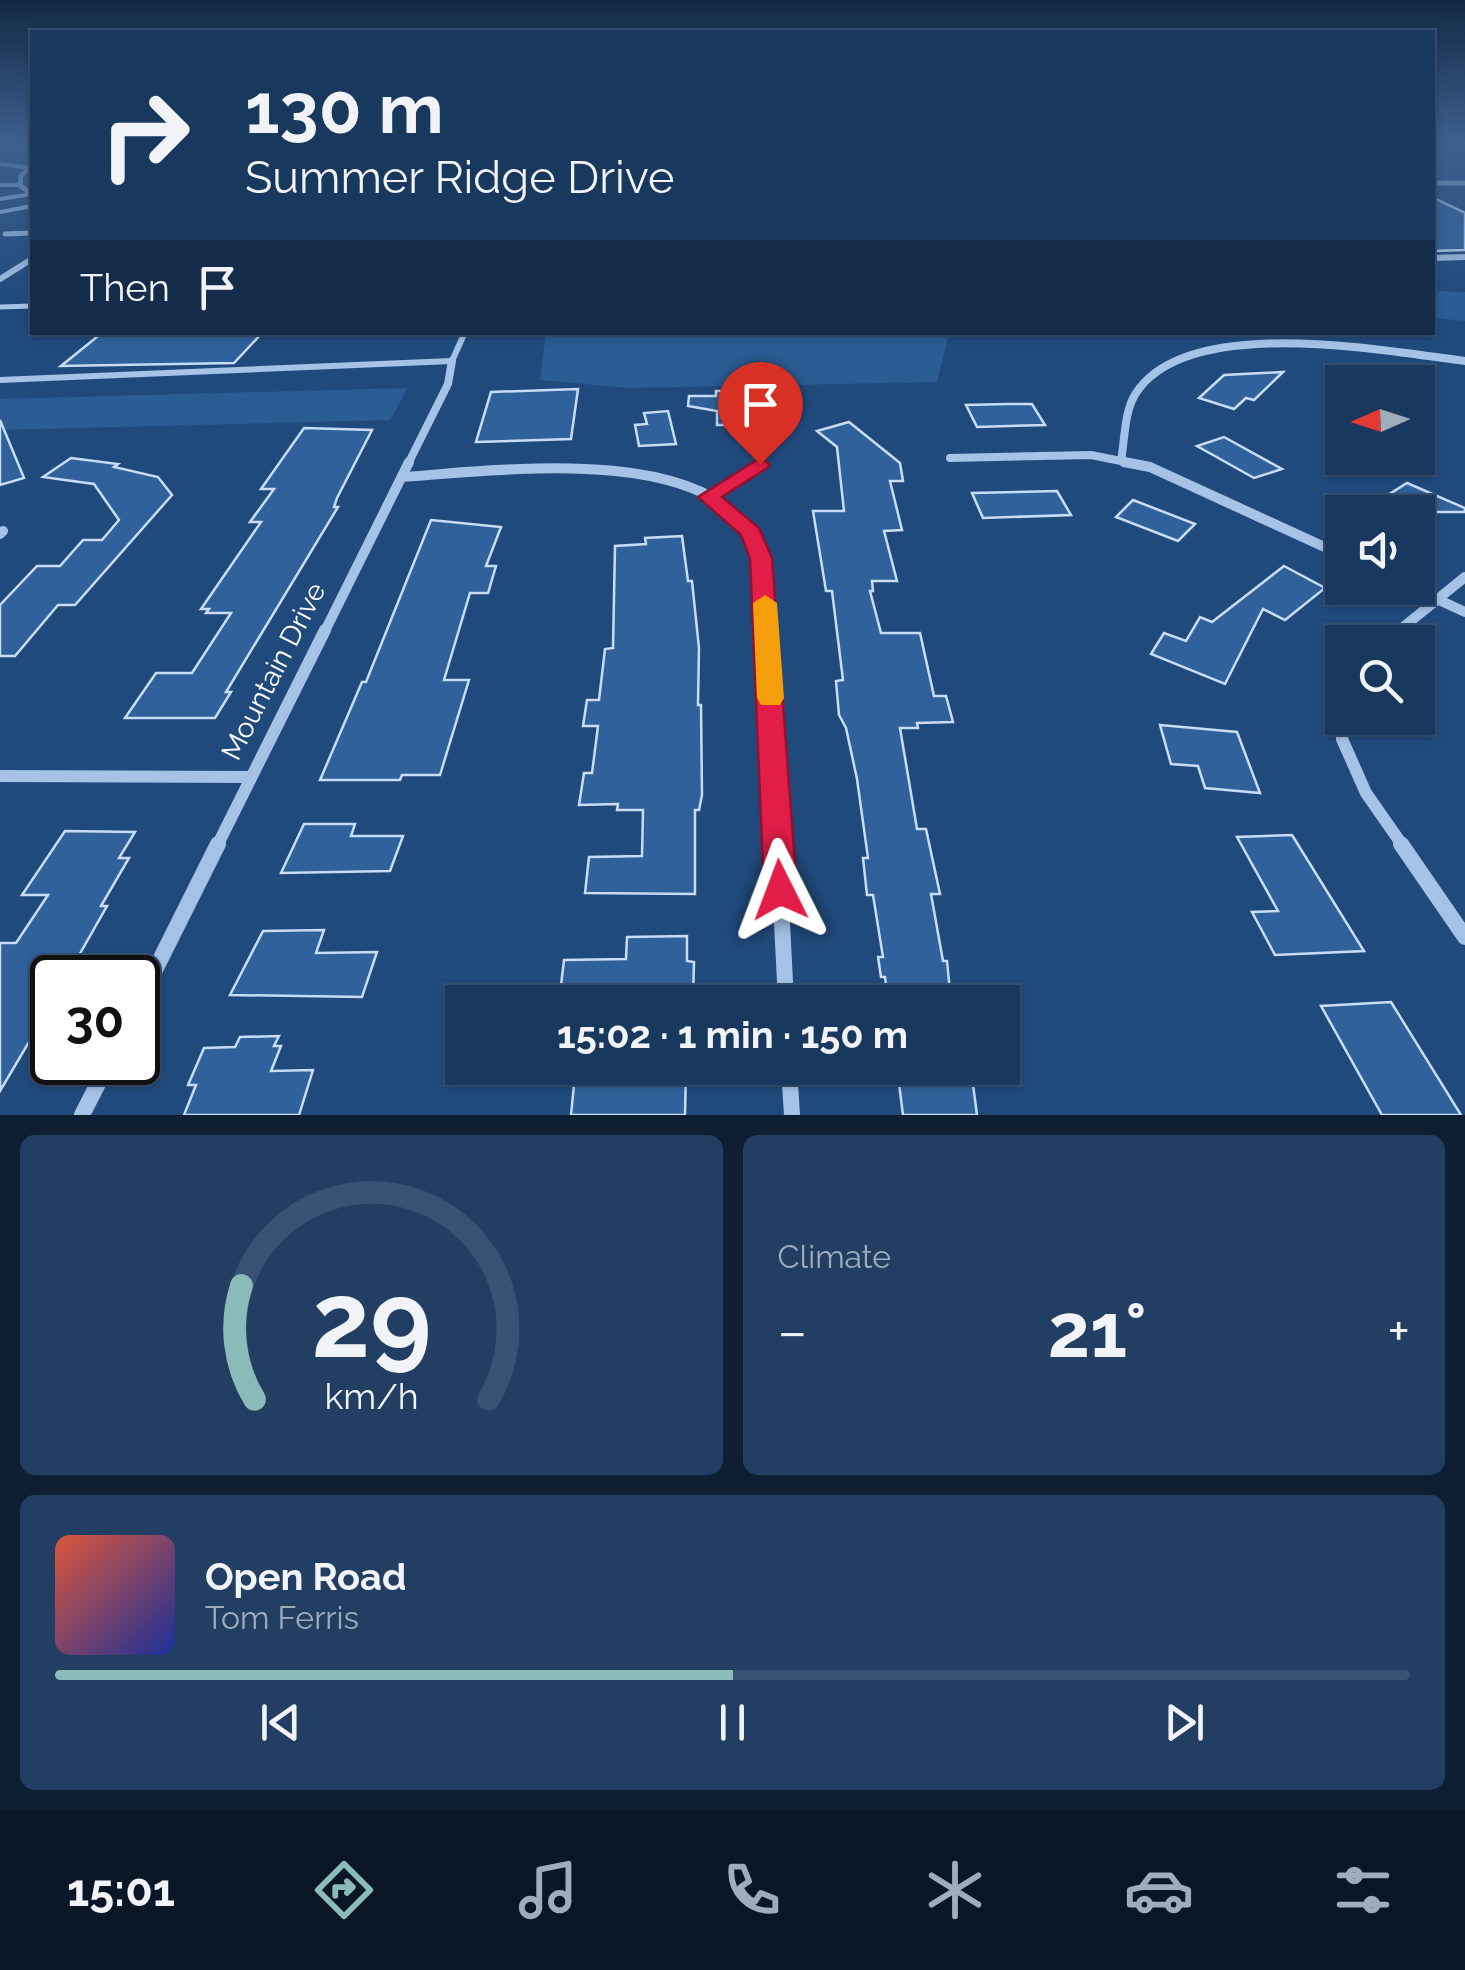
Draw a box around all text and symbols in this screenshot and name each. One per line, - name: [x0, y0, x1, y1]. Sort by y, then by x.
- text: 130 m: [245, 67, 444, 149]
- icon: right: [80, 70, 210, 200]
- text: Summer Ridge Drive: [245, 151, 674, 204]
- icon: arrive: [190, 260, 245, 315]
- text: Then: [80, 265, 170, 310]
- pin: [718, 362, 803, 465]
- north arrow: [1325, 365, 1435, 475]
- map controls: [1325, 365, 1435, 735]
- icon: arrive: [733, 377, 788, 432]
- button: sound: [1325, 495, 1435, 605]
- street label: Mountain Drive: [215, 577, 332, 766]
- button: search: [1325, 625, 1435, 735]
- position arrow: [728, 838, 832, 942]
- speed limit sign: 30: [30, 955, 160, 1085]
- text: 15:02 · 1 min · 150 m: [557, 1012, 908, 1057]
- text: Climate: [778, 1238, 891, 1275]
- text: 29: [311, 1259, 431, 1381]
- text: 21°: [1048, 1286, 1147, 1375]
- text: −: [778, 1299, 807, 1364]
- text: +: [1387, 1299, 1410, 1364]
- text: km/h: [324, 1375, 418, 1417]
- text: Open Road: [205, 1554, 406, 1599]
- text: Tom Ferris: [205, 1599, 359, 1636]
- icon: previous: [253, 1695, 308, 1750]
- icon: pause: [705, 1695, 760, 1750]
- icon: next: [1157, 1695, 1212, 1750]
- icon: directions: [309, 1855, 379, 1925]
- icon: music: [513, 1855, 583, 1925]
- icon: phone: [717, 1855, 787, 1925]
- icon: climate: [920, 1855, 990, 1925]
- icon: car: [1124, 1855, 1194, 1925]
- icon: filters: [1328, 1855, 1398, 1925]
- text: 15:01: [67, 1864, 175, 1917]

